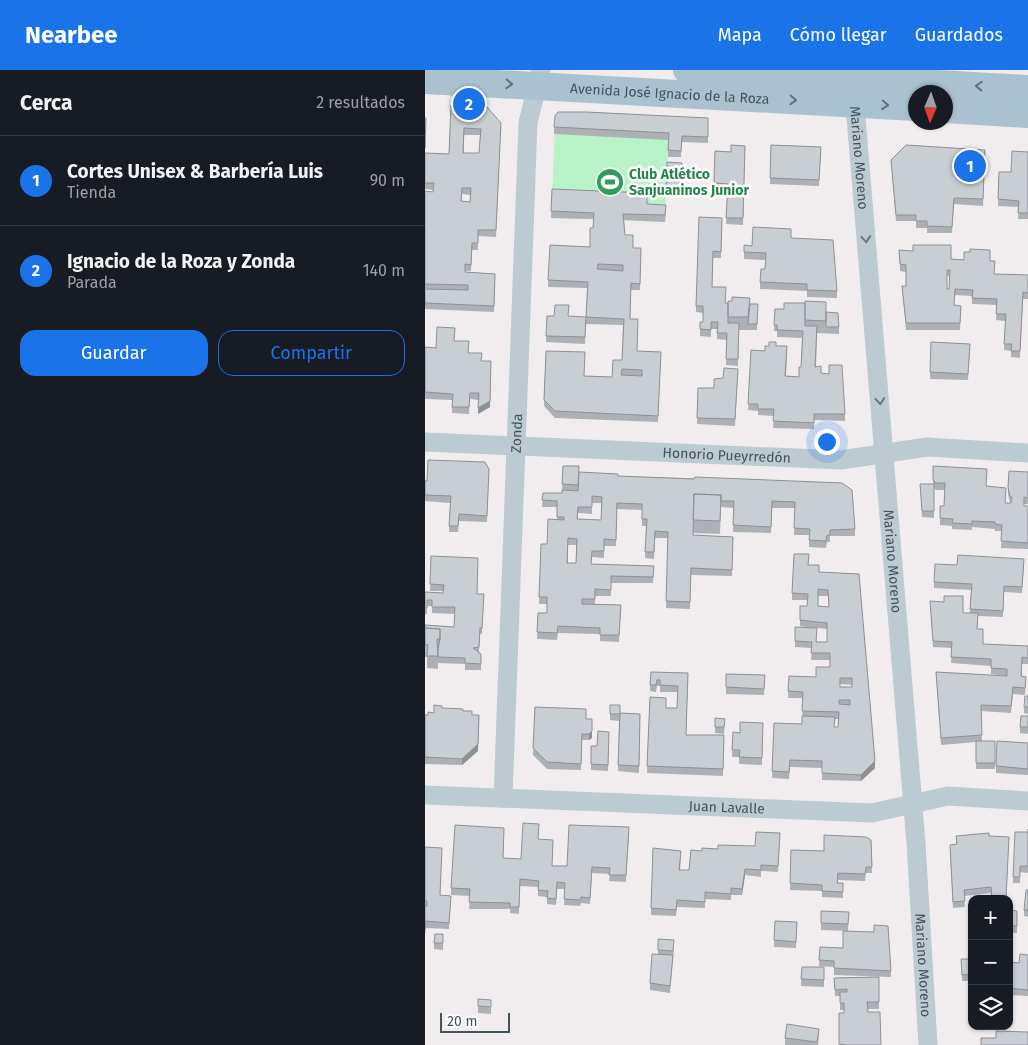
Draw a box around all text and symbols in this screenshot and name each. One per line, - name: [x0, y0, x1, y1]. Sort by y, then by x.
- text: Nearbee: [25, 21, 118, 49]
- text: Mapa: [718, 24, 762, 46]
- text: Cómo llegar: [790, 24, 887, 46]
- text: Guardados: [915, 24, 1003, 46]
- one-way arrow: [505, 79, 513, 89]
- street label: Avenida José Ignacio de la Roza: [569, 80, 770, 107]
- one-way arrow: [975, 81, 983, 92]
- pin: 2: [453, 85, 485, 123]
- north arrow: [908, 85, 953, 130]
- text: Cerca: [20, 90, 72, 116]
- text: 2 resultados: [316, 93, 405, 112]
- one-way arrow: [789, 94, 797, 105]
- one-way arrow: [882, 100, 890, 111]
- street label: Mariano Moreno: [847, 105, 872, 210]
- pin: 1: [954, 147, 986, 185]
- text: Cortes Unisex & Barbería Luis: [67, 160, 323, 183]
- place label: Club Atlético Sanjuaninos Junior: [629, 166, 749, 199]
- sports icon: Club Atlético Sanjuaninos Junior: [595, 167, 625, 197]
- text: 1: [32, 171, 40, 190]
- text: 90 m: [370, 171, 405, 190]
- text: Tienda: [67, 183, 116, 202]
- one-way arrow: [861, 236, 872, 244]
- text: Ignacio de la Roza y Zonda: [67, 250, 295, 273]
- text: 2: [32, 261, 40, 280]
- text: 140 m: [363, 261, 405, 280]
- text: Parada: [67, 273, 117, 292]
- button: Guardar: [20, 330, 208, 376]
- button: Compartir: [218, 330, 405, 376]
- one-way arrow: [874, 398, 885, 406]
- street label: Zonda: [507, 413, 526, 453]
- your location: [814, 429, 840, 455]
- street label: Honorio Pueyrredón: [662, 444, 791, 466]
- street label: Mariano Moreno: [880, 509, 905, 614]
- street label: Juan Lavalle: [688, 797, 765, 817]
- map controls: [968, 895, 1013, 1030]
- button: +: [968, 895, 1013, 940]
- street label: Mariano Moreno: [912, 913, 935, 1018]
- button: −: [968, 940, 1013, 985]
- button: layers: [968, 985, 1013, 1030]
- scale bar: [440, 1010, 510, 1033]
- text: 20 m: [447, 1013, 477, 1030]

